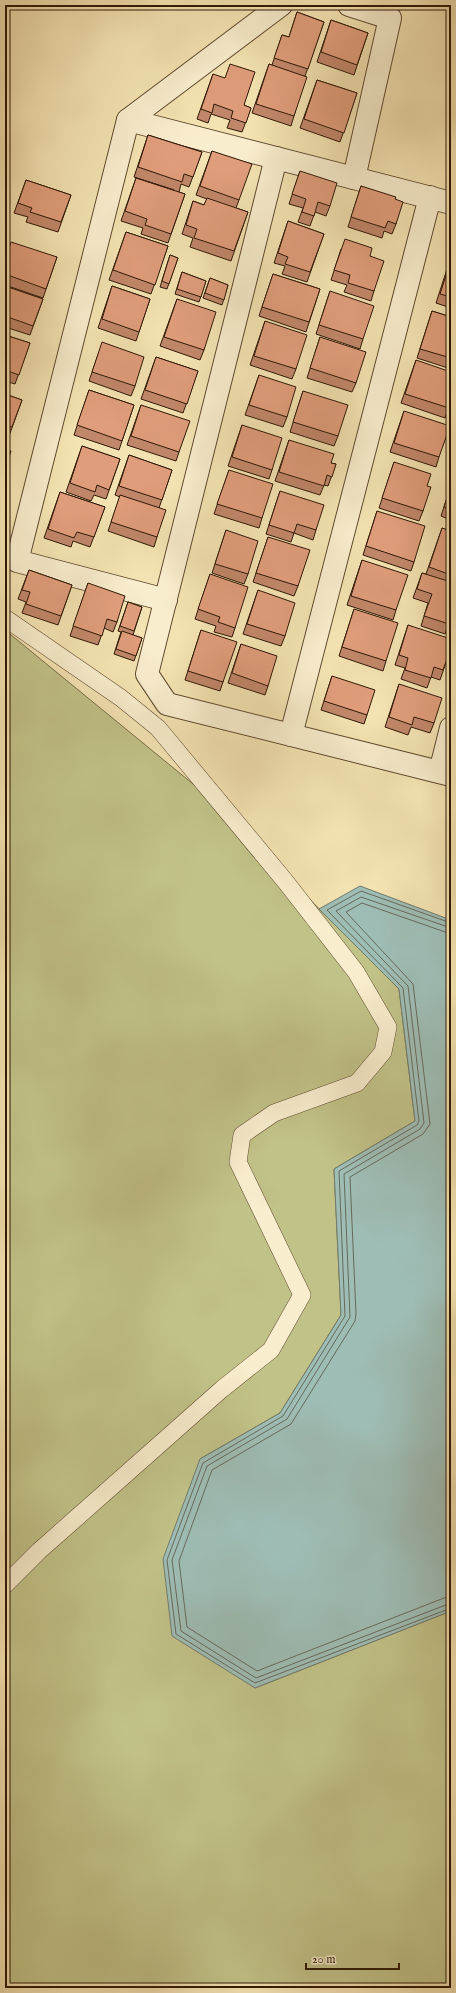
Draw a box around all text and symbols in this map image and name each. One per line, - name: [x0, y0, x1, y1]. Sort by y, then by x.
- scale bar: [306, 1945, 399, 1971]
- text: 20 m: [312, 1952, 335, 1967]

